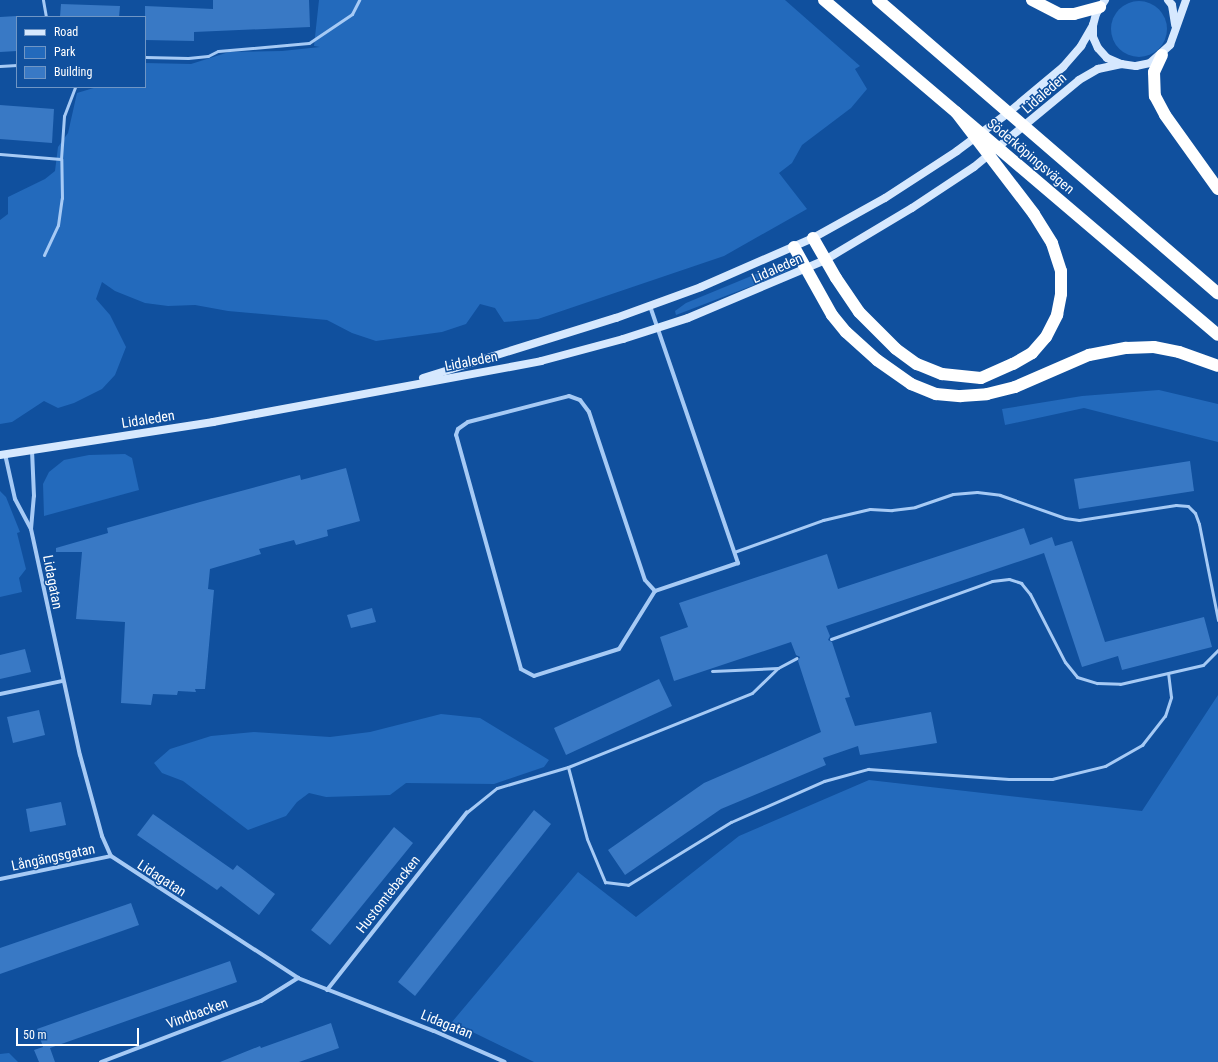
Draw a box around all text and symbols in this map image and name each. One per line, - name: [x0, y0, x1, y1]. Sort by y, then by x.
- legend: [16, 16, 146, 88]
- text: Road: [54, 25, 78, 39]
- text: Park: [54, 45, 75, 59]
- text: Building: [54, 65, 92, 79]
- street label: Lidaleden: [1018, 69, 1070, 117]
- street label: Söderköpingsvägen: [984, 115, 1078, 197]
- street label: Lidaleden: [749, 249, 805, 287]
- street label: Lidaleden: [443, 348, 499, 374]
- street label: Lidaleden: [120, 407, 176, 431]
- street label: Lidagatan: [40, 554, 66, 610]
- street label: Långängsgatan: [10, 840, 96, 874]
- street label: Hustomtebacken: [353, 852, 423, 936]
- street label: Lidagatan: [134, 856, 190, 900]
- street label: Vindbacken: [164, 994, 230, 1032]
- street label: Lidagatan: [418, 1006, 476, 1042]
- scale bar: [18, 1020, 141, 1046]
- text: 50 m: [23, 1028, 47, 1042]

